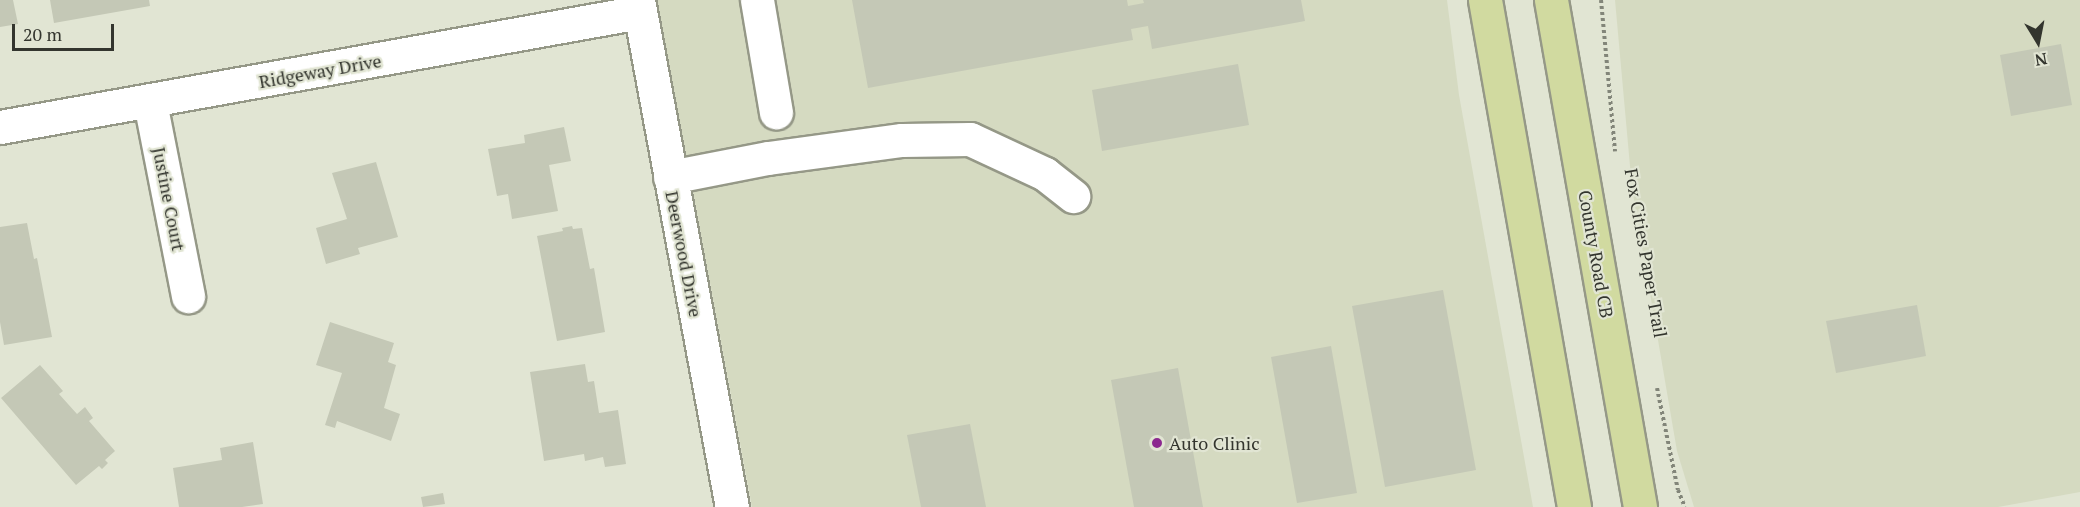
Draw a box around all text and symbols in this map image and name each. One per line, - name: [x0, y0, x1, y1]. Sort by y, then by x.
- scale bar: [15, 12, 117, 50]
- north arrow: [2008, 12, 2068, 72]
- text: 20 m: [23, 22, 62, 46]
- text: N: [2033, 48, 2049, 72]
- street label: Ridgeway Drive: [257, 50, 383, 92]
- street label: Justine Court: [148, 145, 190, 253]
- street label: Fox Cities Paper Trail: [1620, 167, 1672, 339]
- street label: County Road CB: [1574, 188, 1618, 320]
- street label: Deerwood Drive: [661, 189, 707, 319]
- place label: Auto Clinic: [1169, 432, 1260, 454]
- marker: Auto Clinic: [1150, 436, 1164, 450]

